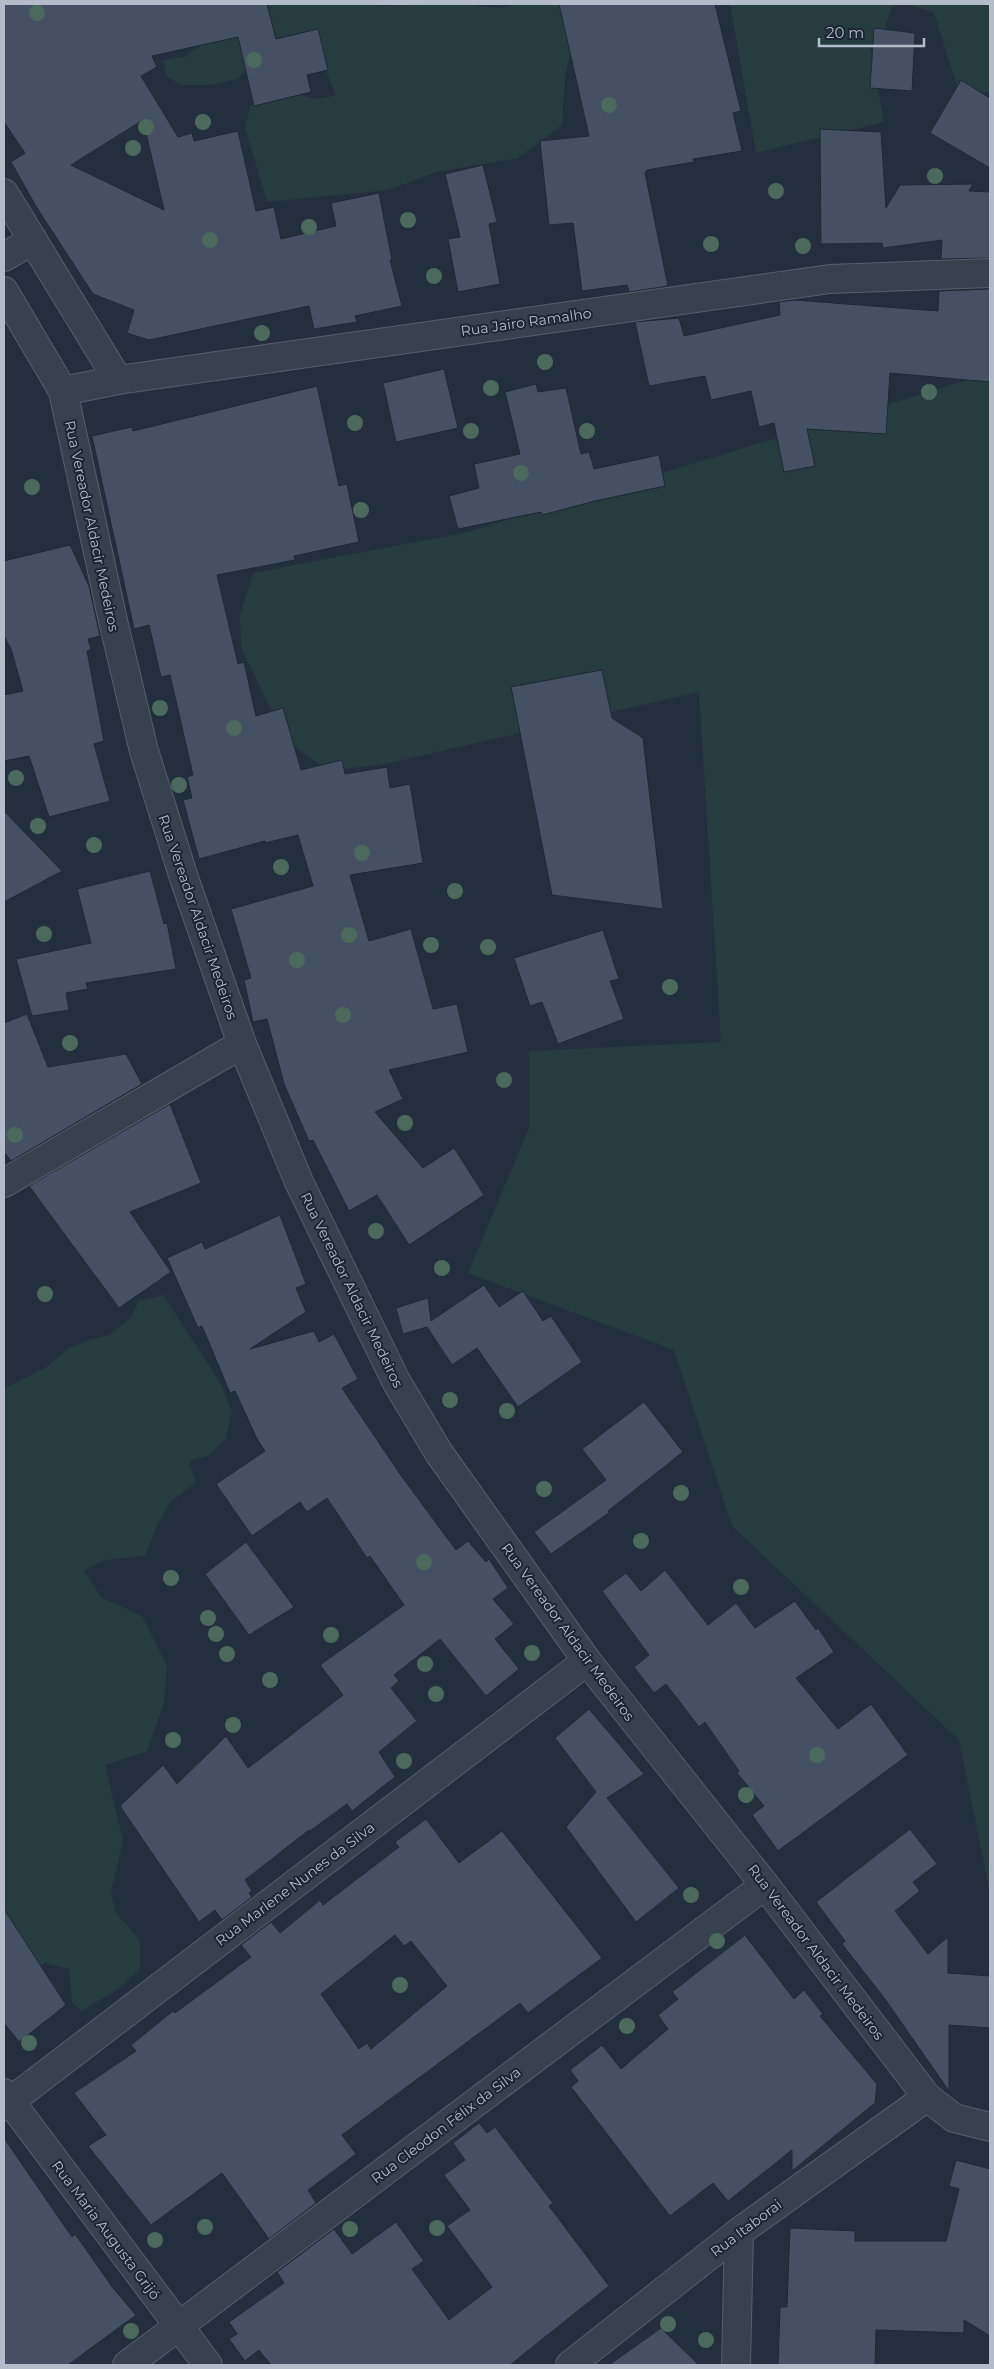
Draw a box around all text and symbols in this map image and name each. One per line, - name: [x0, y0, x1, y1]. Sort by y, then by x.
- scale bar: [819, 15, 924, 47]
- text: 20 m: [826, 23, 864, 42]
- street label: Rua Jairo Ramalho: [459, 304, 593, 340]
- street label: Rua Vereador Aldacir Medeiros: [61, 419, 123, 633]
- street label: Rua Vereador Aldacir Medeiros: [154, 812, 242, 1022]
- street label: Rua Vereador Aldacir Medeiros: [297, 1189, 407, 1391]
- street label: Rua Vereador Aldacir Medeiros: [497, 1540, 639, 1725]
- street label: Rua Marlene Nunes da Silva: [212, 1818, 378, 1950]
- street label: Rua Vereador Aldacir Medeiros: [744, 1861, 888, 2044]
- street label: Rua Cleodon Félix da Silva: [368, 2063, 524, 2187]
- street label: Rua Maria Augusta Grijó: [48, 2157, 164, 2303]
- street label: Rua Itaborai: [707, 2195, 785, 2261]

